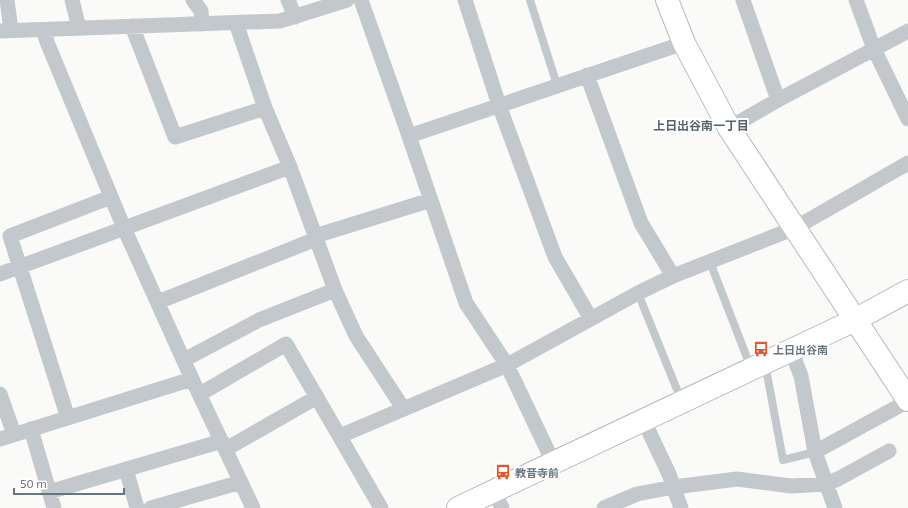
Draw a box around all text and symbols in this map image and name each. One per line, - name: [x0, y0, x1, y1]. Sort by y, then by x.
- district label: 上日出谷南一丁目: [653, 118, 749, 132]
- bus stop icon: 上日出谷南: [752, 340, 770, 358]
- place label: 上日出谷南: [773, 343, 828, 356]
- bus stop icon: 教音寺前: [494, 463, 512, 481]
- place label: 教音寺前: [515, 466, 559, 479]
- scale bar: [14, 470, 124, 496]
- text: 50 m: [20, 476, 47, 490]

